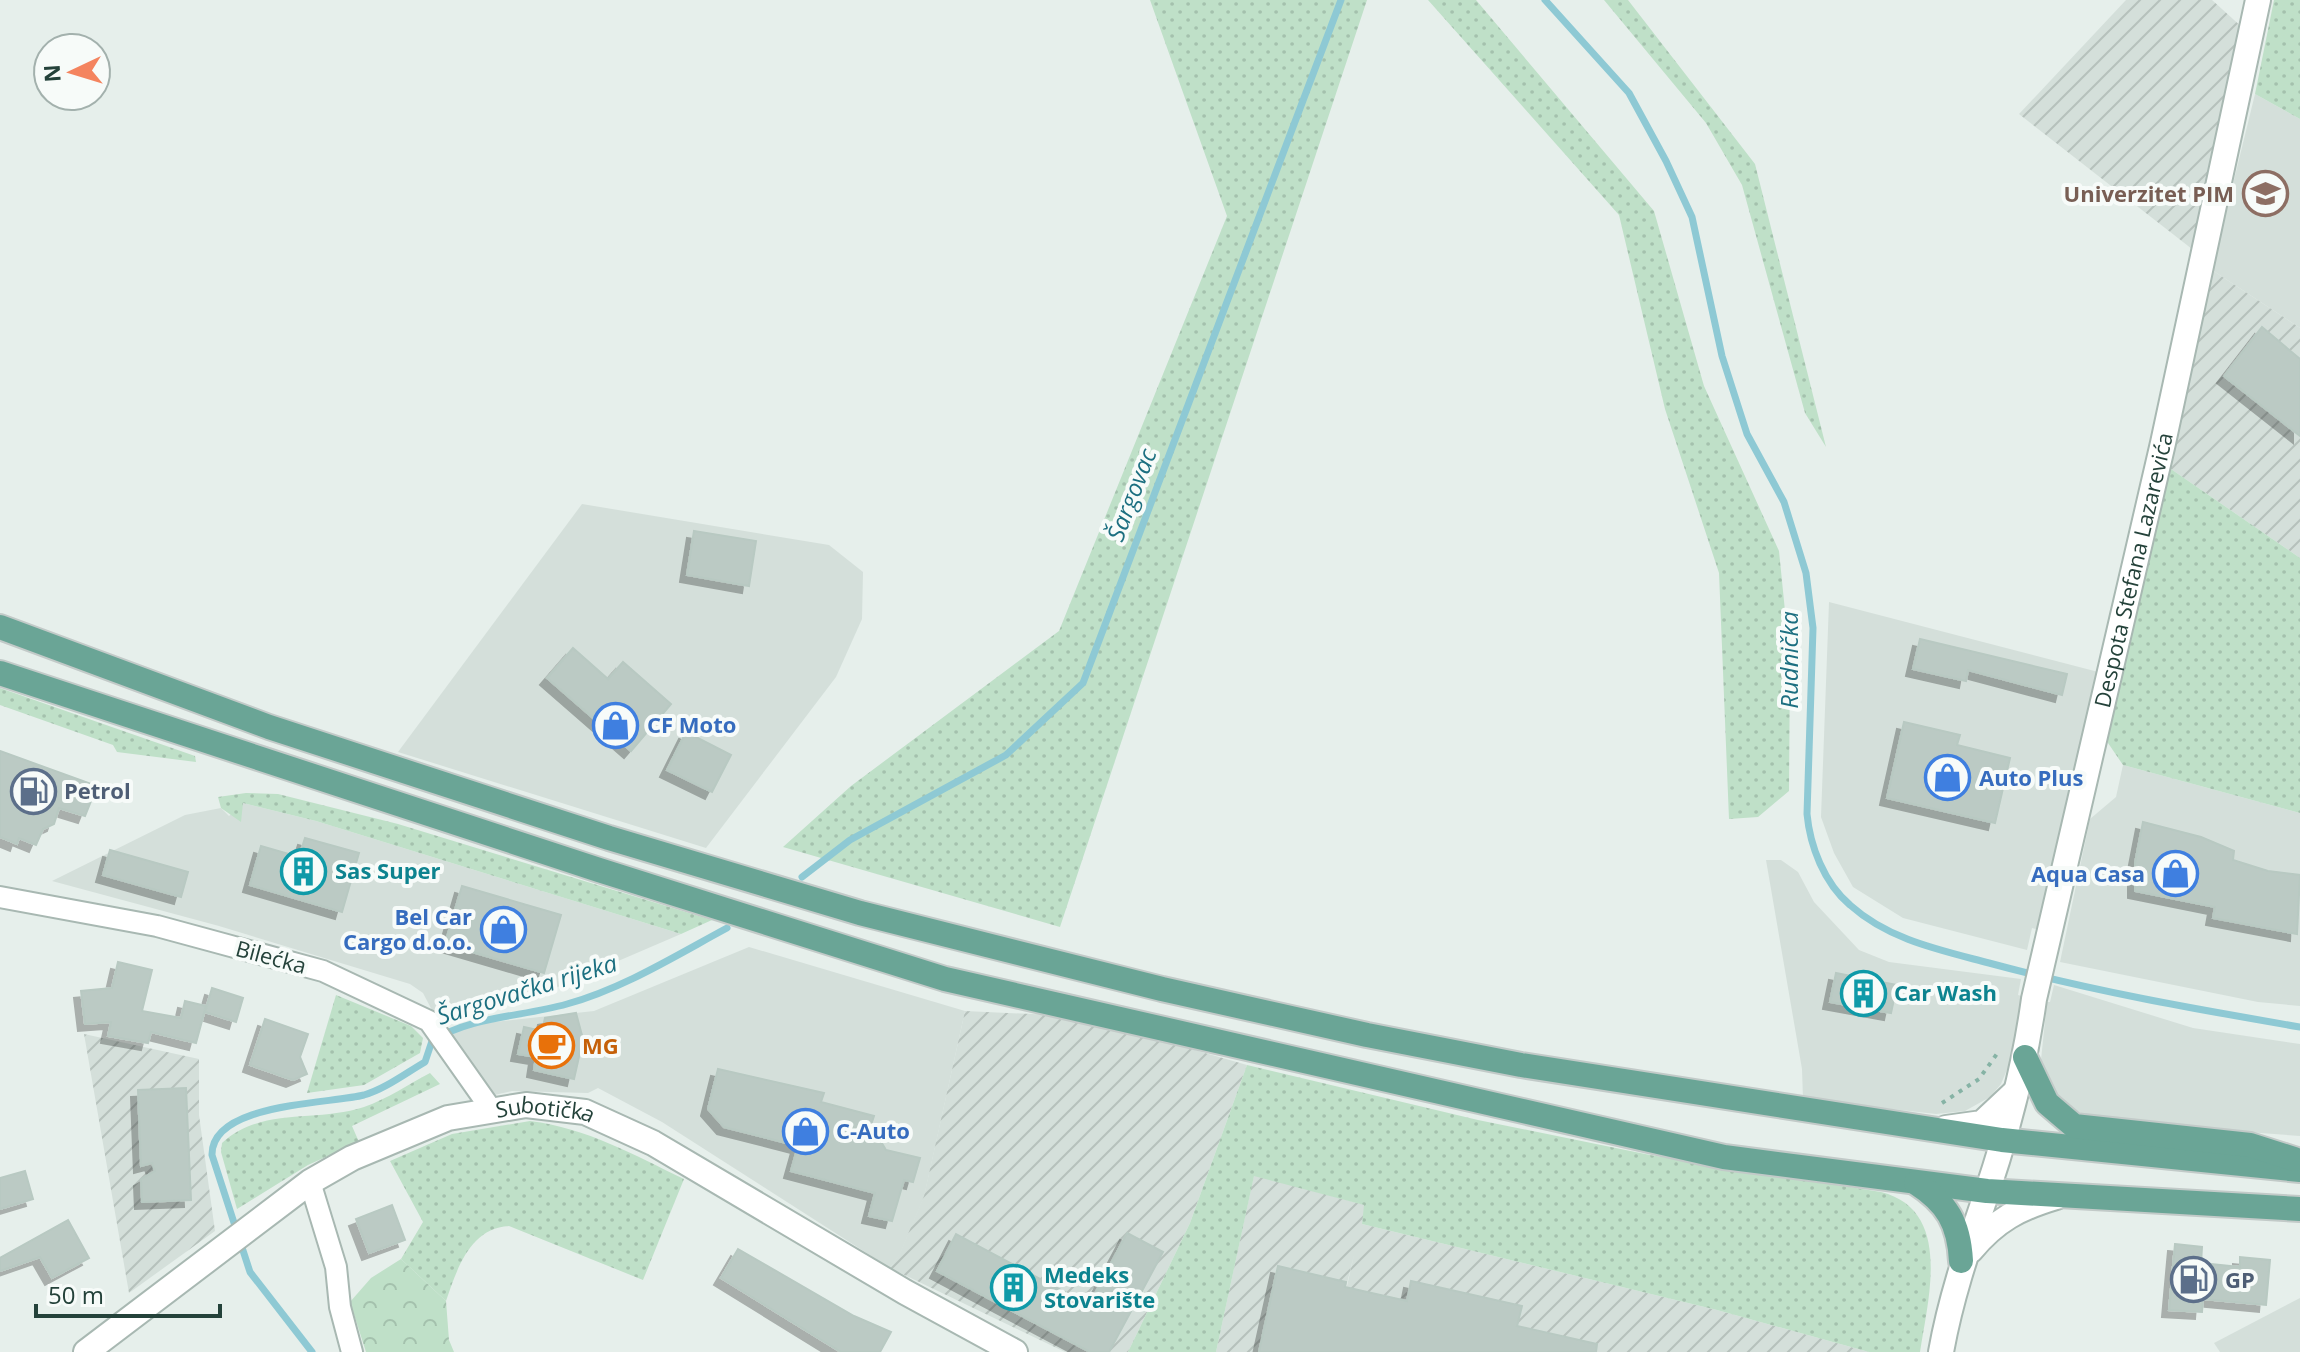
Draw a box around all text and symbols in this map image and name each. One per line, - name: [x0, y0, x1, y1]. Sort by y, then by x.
- north arrow: [32, 32, 112, 112]
- text: N: [35, 63, 67, 83]
- school or university icon: Univerzitet PIM: [2241, 170, 2289, 218]
- place label: Univerzitet PIM: [2064, 178, 2234, 208]
- street label: Despota Stefana Lazarevića: [2086, 429, 2179, 710]
- water label: Šargovac: [1098, 442, 1164, 545]
- water label: Rudnička: [1772, 611, 1805, 709]
- shop icon: CF Moto: [592, 701, 640, 749]
- place label: CF Moto: [647, 709, 736, 739]
- shop icon: Auto Plus: [1924, 754, 1972, 802]
- place label: Auto Plus: [1979, 762, 2084, 792]
- fuel station icon: Petrol: [9, 767, 57, 815]
- place label: Petrol: [64, 775, 131, 805]
- building icon: Sas Super: [280, 847, 328, 895]
- shop icon: Aqua Casa: [2152, 850, 2200, 898]
- place label: Sas Super: [335, 855, 441, 885]
- place label: Aqua Casa: [2031, 858, 2145, 888]
- place label: Bel Car Cargo d.o.o.: [343, 901, 472, 956]
- shop icon: Bel Car Cargo d.o.o.: [479, 906, 527, 954]
- street label: Bilećka: [233, 932, 310, 980]
- water label: Šargovačka rijeka: [432, 945, 621, 1032]
- building icon: Car Wash: [1839, 969, 1887, 1017]
- place label: Car Wash: [1894, 977, 1997, 1007]
- cafe icon: MG: [527, 1022, 575, 1070]
- place label: MG: [582, 1030, 619, 1060]
- street label: Subotička: [493, 1089, 601, 1129]
- shop icon: C-Auto: [781, 1107, 829, 1155]
- place label: C-Auto: [836, 1115, 910, 1145]
- fuel station icon: GP: [2170, 1256, 2218, 1304]
- place label: Medeks Stovarište: [1044, 1259, 1155, 1314]
- building icon: Medeks Stovarište: [989, 1264, 1037, 1312]
- place label: GP: [2225, 1264, 2255, 1294]
- scale bar: [36, 1268, 220, 1318]
- text: 50 m: [48, 1278, 104, 1311]

